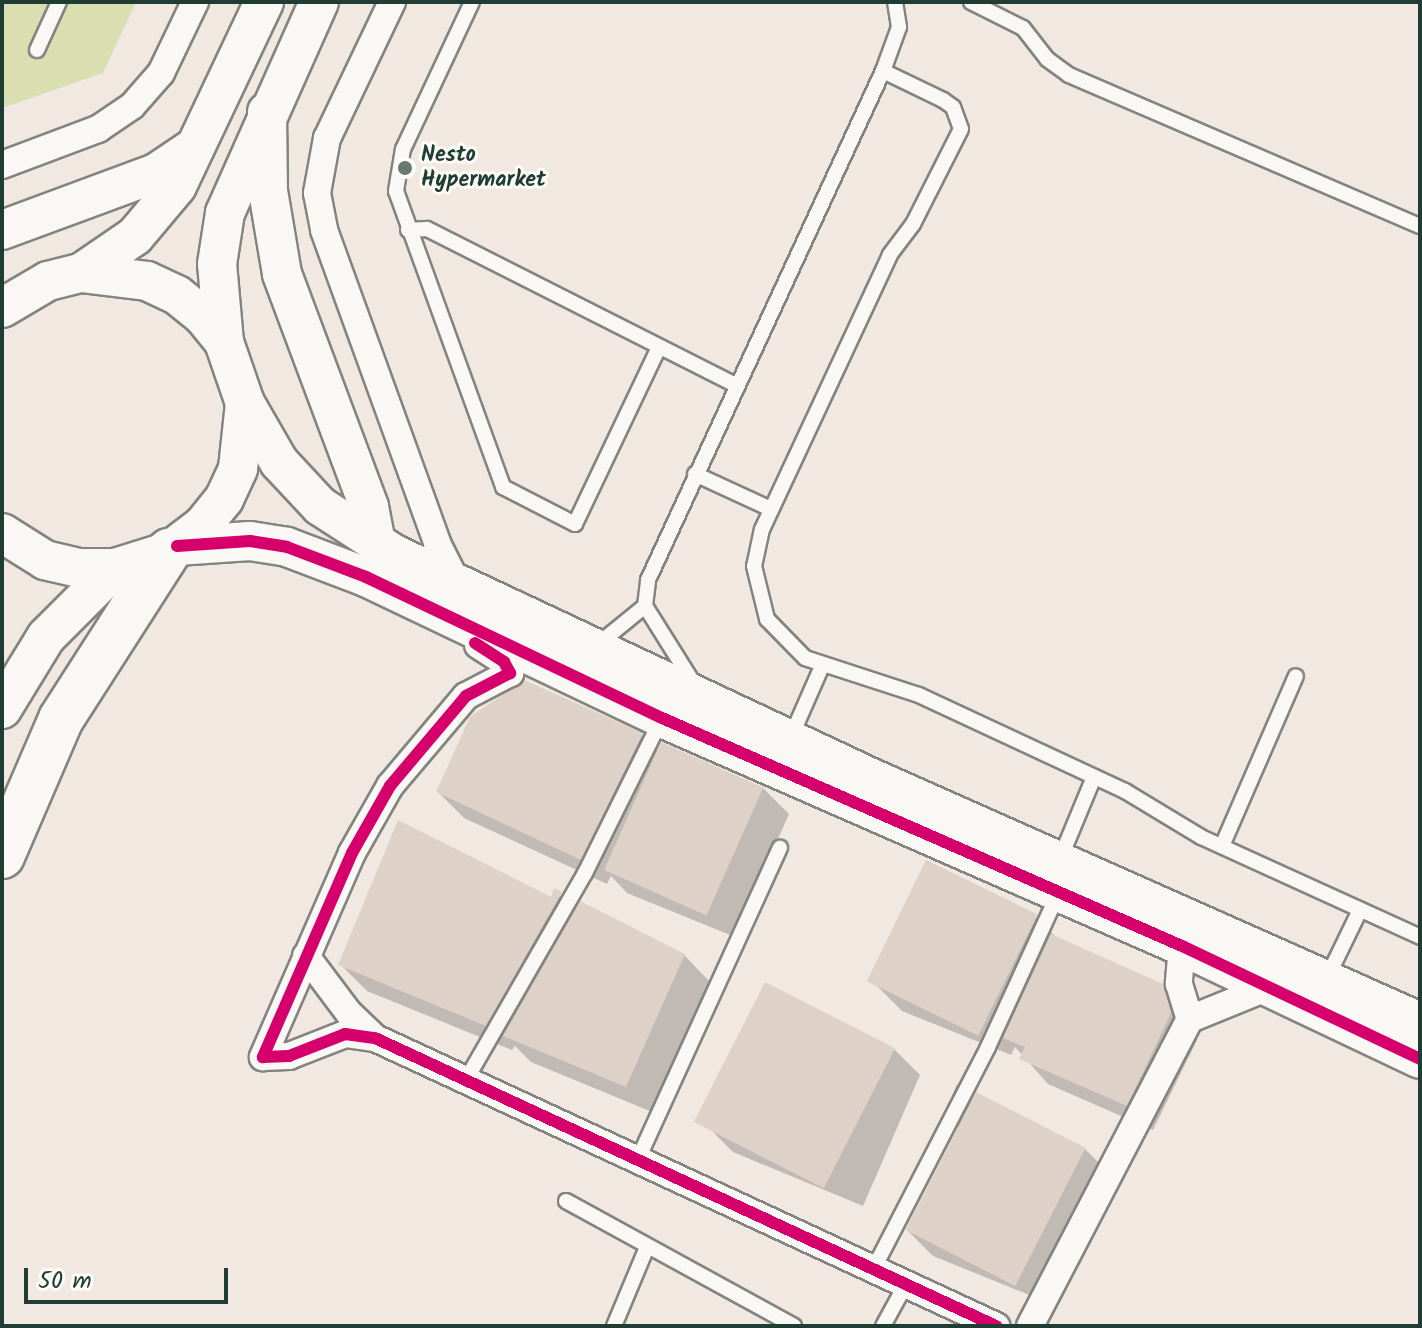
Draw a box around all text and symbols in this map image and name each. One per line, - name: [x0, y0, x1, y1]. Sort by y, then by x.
- place label: Nesto Hypermarket: [421, 142, 546, 194]
- marker: Nesto Hypermarket: [396, 159, 414, 177]
- scale bar: [28, 1252, 232, 1302]
- text: 50 m: [38, 1262, 92, 1301]

